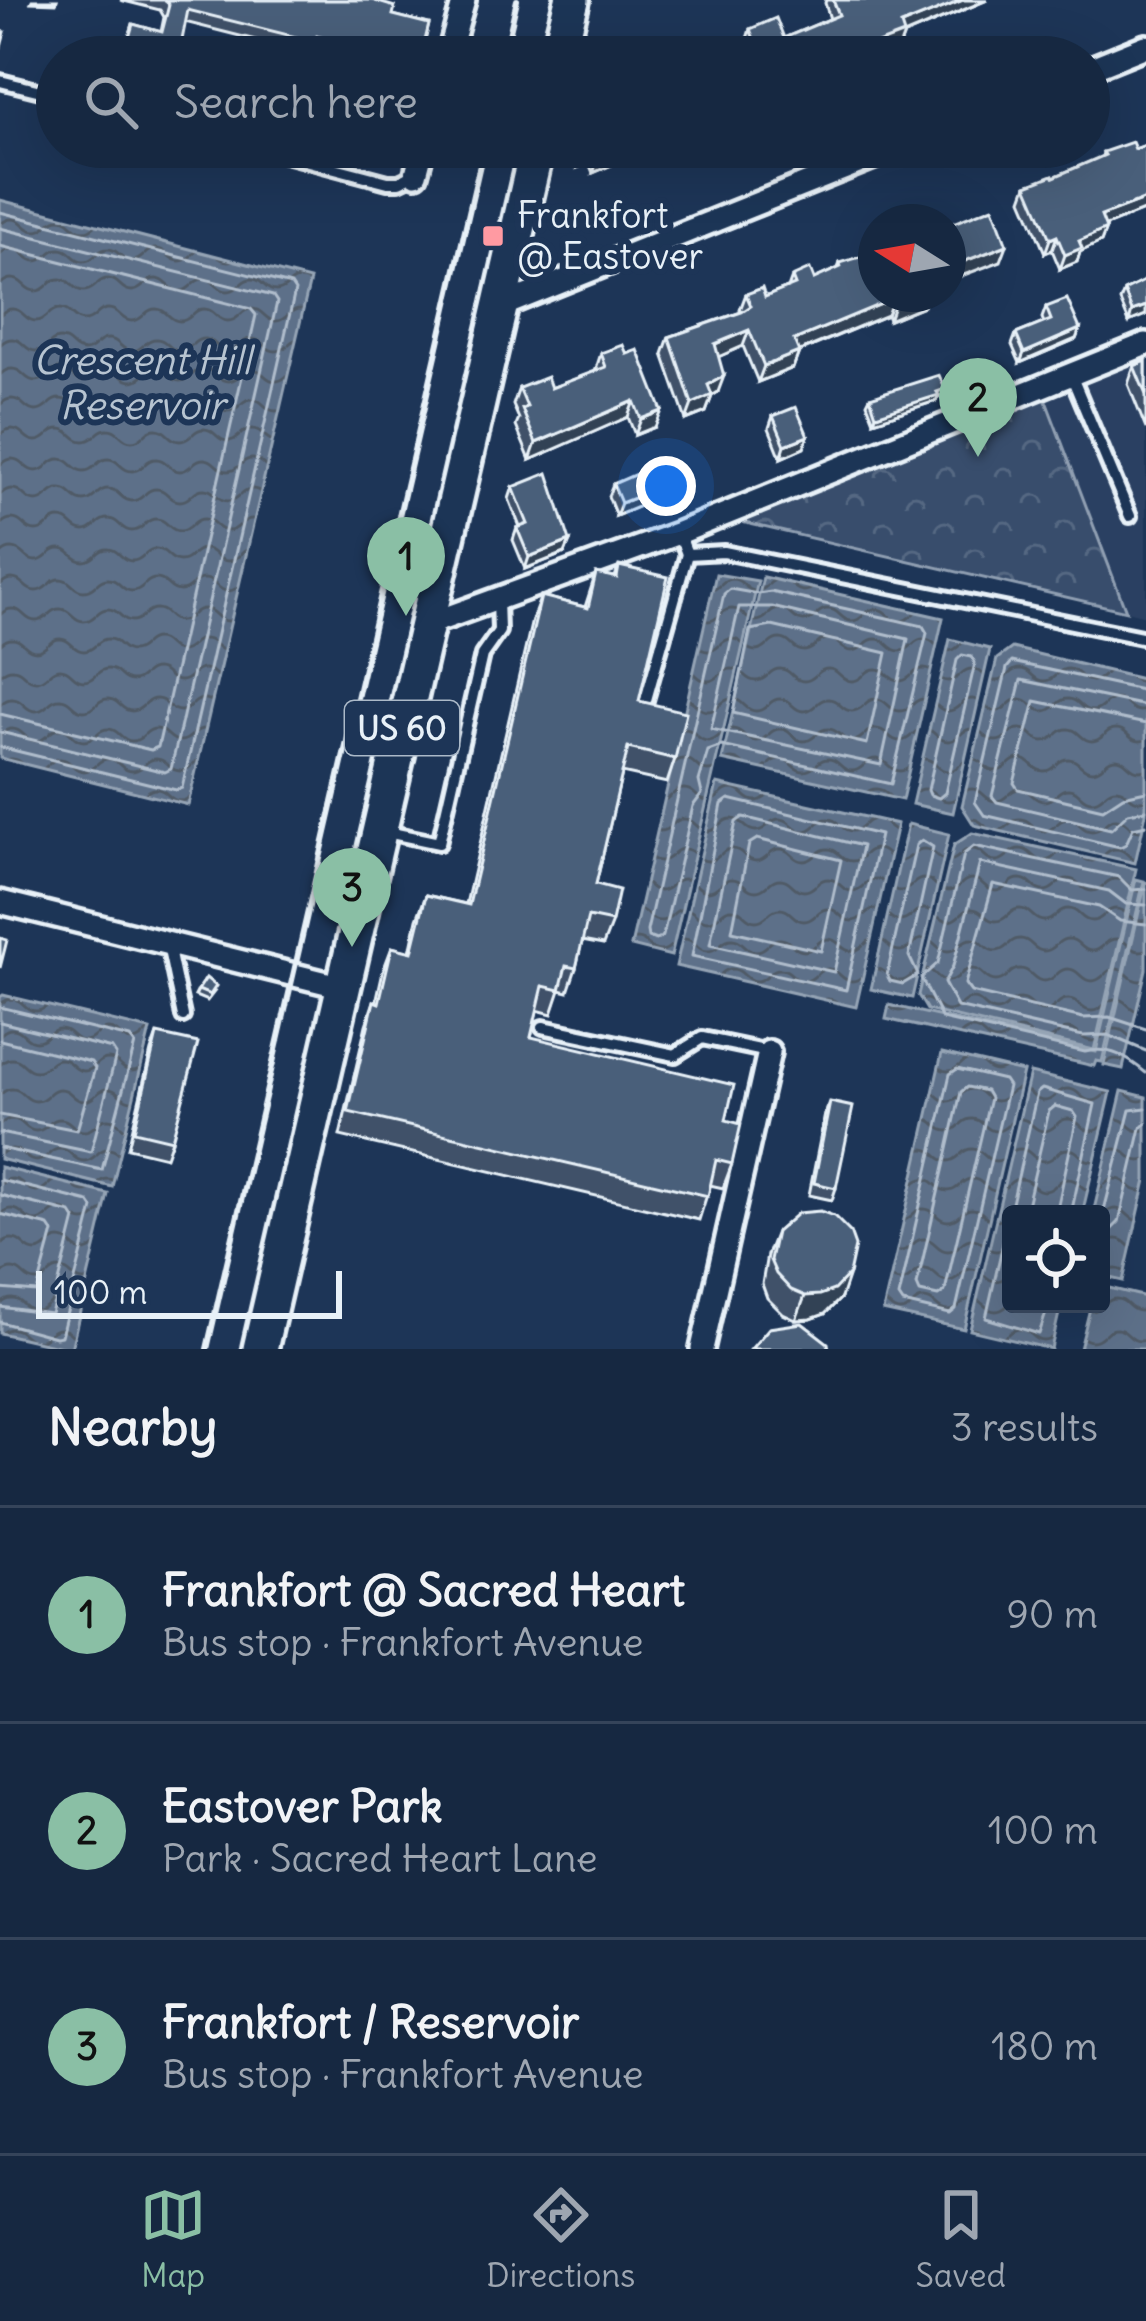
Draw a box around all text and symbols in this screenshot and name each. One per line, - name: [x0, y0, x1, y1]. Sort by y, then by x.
- search box: [36, 36, 1110, 168]
- icon: search: [78, 69, 144, 135]
- text: Search here: [174, 74, 418, 130]
- place label: Frankfort @ Eastover: [517, 193, 703, 279]
- north arrow: [858, 204, 966, 312]
- marker: Frankfort @ Eastover: [480, 223, 506, 249]
- water label: Crescent Hill Reservoir: [33, 336, 256, 430]
- pin: 2: [939, 358, 1017, 457]
- your location: [636, 456, 696, 516]
- pin: 1: [367, 517, 445, 616]
- road number: US 60: [345, 701, 459, 755]
- pin: 3: [313, 848, 391, 947]
- map controls: [1002, 1205, 1110, 1313]
- button: locate: [1002, 1205, 1110, 1313]
- scale bar: [36, 1265, 342, 1318]
- text: 100 m: [54, 1271, 147, 1313]
- text: Nearby: [48, 1395, 217, 1459]
- text: 3 results: [951, 1403, 1098, 1452]
- text: Frankfort @ Sacred Heart: [162, 1562, 685, 1618]
- text: 1: [79, 1590, 95, 1639]
- text: 90 m: [1006, 1590, 1098, 1639]
- text: Bus stop · Frankfort Avenue: [162, 1618, 644, 1667]
- text: Eastover Park: [162, 1778, 443, 1834]
- text: 2: [76, 1806, 98, 1855]
- text: 100 m: [988, 1806, 1098, 1855]
- text: Park · Sacred Heart Lane: [162, 1834, 598, 1883]
- text: Frankfort / Reservoir: [162, 1994, 579, 2050]
- text: 3: [76, 2022, 98, 2071]
- text: 180 m: [991, 2022, 1098, 2071]
- text: Bus stop · Frankfort Avenue: [162, 2050, 644, 2099]
- tab: Map: [140, 2182, 206, 2296]
- tab: Directions: [486, 2182, 635, 2296]
- tab: Saved: [916, 2182, 1006, 2296]

